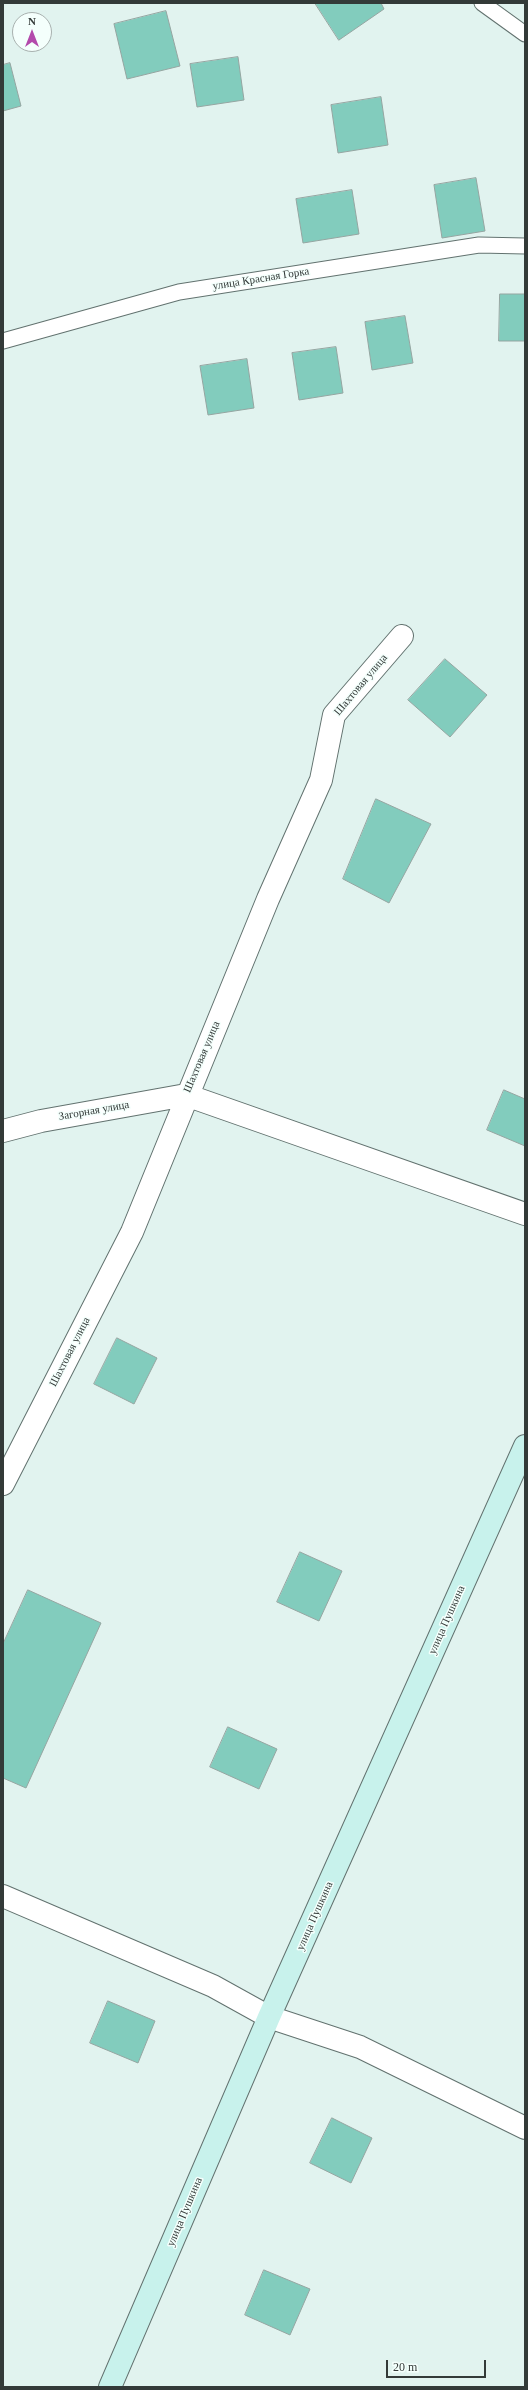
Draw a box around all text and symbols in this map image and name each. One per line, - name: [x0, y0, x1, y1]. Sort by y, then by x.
- north arrow: [12, 12, 52, 52]
- text: N: [28, 15, 36, 27]
- street label: улица Красная Горка: [212, 265, 310, 293]
- street label: Шахтовая улица: [331, 652, 391, 718]
- street label: Шахтовая улица: [181, 1019, 223, 1095]
- street label: Загорная улица: [58, 1098, 130, 1124]
- street label: Шахтовая улица: [47, 1315, 93, 1389]
- street label: улица Пушкина: [426, 1584, 468, 1656]
- street label: улица Пушкина: [294, 1880, 336, 1952]
- street label: улица Пушкина: [165, 2175, 205, 2249]
- scale bar: [388, 2352, 488, 2378]
- text: 20 m: [393, 2360, 417, 2374]

